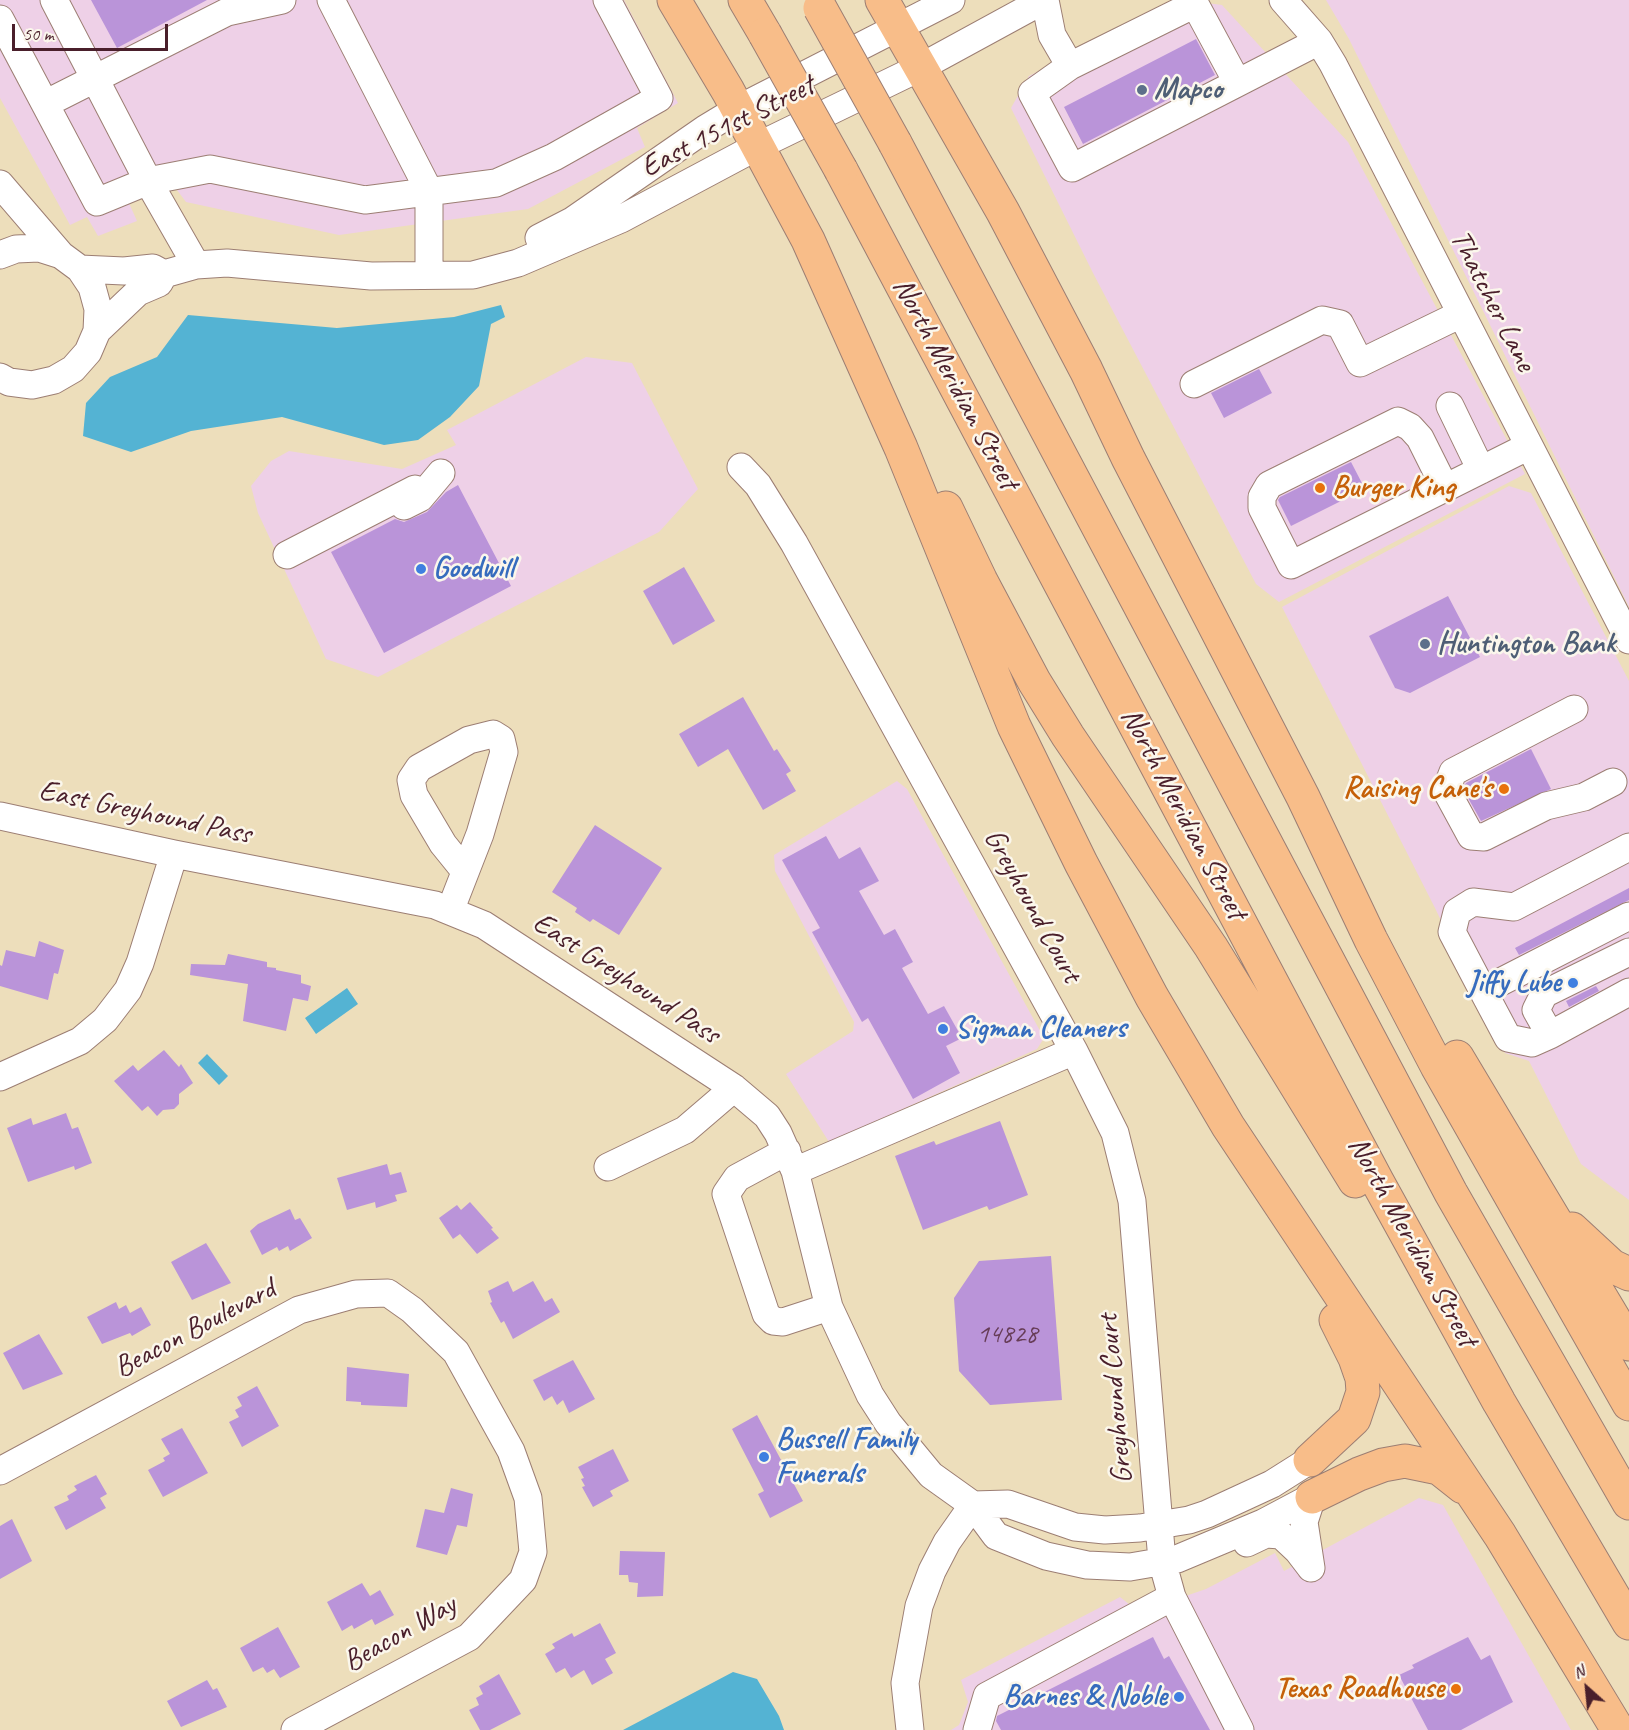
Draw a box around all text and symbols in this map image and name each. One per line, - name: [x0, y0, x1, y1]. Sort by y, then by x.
- scale bar: [15, 12, 171, 50]
- text: 50 m: [23, 23, 54, 45]
- street label: East 151st Street: [635, 68, 821, 186]
- place label: Mapco: [1154, 72, 1222, 108]
- marker: Mapco: [1135, 83, 1149, 97]
- street label: Thatcher Lane: [1441, 225, 1543, 377]
- street label: North Meridian Street: [884, 272, 1026, 496]
- place label: Burger King: [1332, 470, 1455, 506]
- marker: Burger King: [1313, 481, 1327, 495]
- place label: Goodwill: [433, 551, 514, 587]
- marker: Goodwill: [414, 562, 428, 576]
- place label: Huntington Bank: [1437, 626, 1615, 662]
- marker: Huntington Bank: [1418, 637, 1432, 651]
- street label: North Meridian Street: [1112, 702, 1254, 926]
- place label: Raising Cane's: [1343, 771, 1492, 807]
- street label: East Greyhound Pass: [36, 773, 254, 853]
- marker: Raising Cane's: [1497, 782, 1511, 796]
- street label: Greyhound Court: [975, 823, 1089, 989]
- street label: East Greyhound Pass: [526, 905, 726, 1053]
- place label: Jiffy Lube: [1467, 965, 1561, 1001]
- marker: Jiffy Lube: [1566, 976, 1580, 990]
- place label: Sigman Cleaners: [955, 1011, 1126, 1047]
- marker: Sigman Cleaners: [936, 1022, 950, 1036]
- street label: North Meridian Street: [1339, 1131, 1485, 1353]
- street label: Beacon Boulevard: [108, 1272, 282, 1386]
- street label: Greyhound Court: [1091, 1313, 1141, 1485]
- house number: 14828: [977, 1319, 1037, 1351]
- place label: Bussell Family Funerals: [776, 1422, 917, 1492]
- marker: Bussell Family Funerals: [757, 1450, 771, 1464]
- street label: Beacon Way: [337, 1587, 463, 1681]
- north arrow: [1557, 1658, 1617, 1718]
- text: N: [1570, 1661, 1588, 1683]
- place label: Texas Roadhouse: [1275, 1671, 1444, 1707]
- place label: Barnes & Noble: [1003, 1679, 1167, 1715]
- marker: Texas Roadhouse: [1449, 1682, 1463, 1696]
- marker: Barnes & Noble: [1172, 1690, 1186, 1704]

